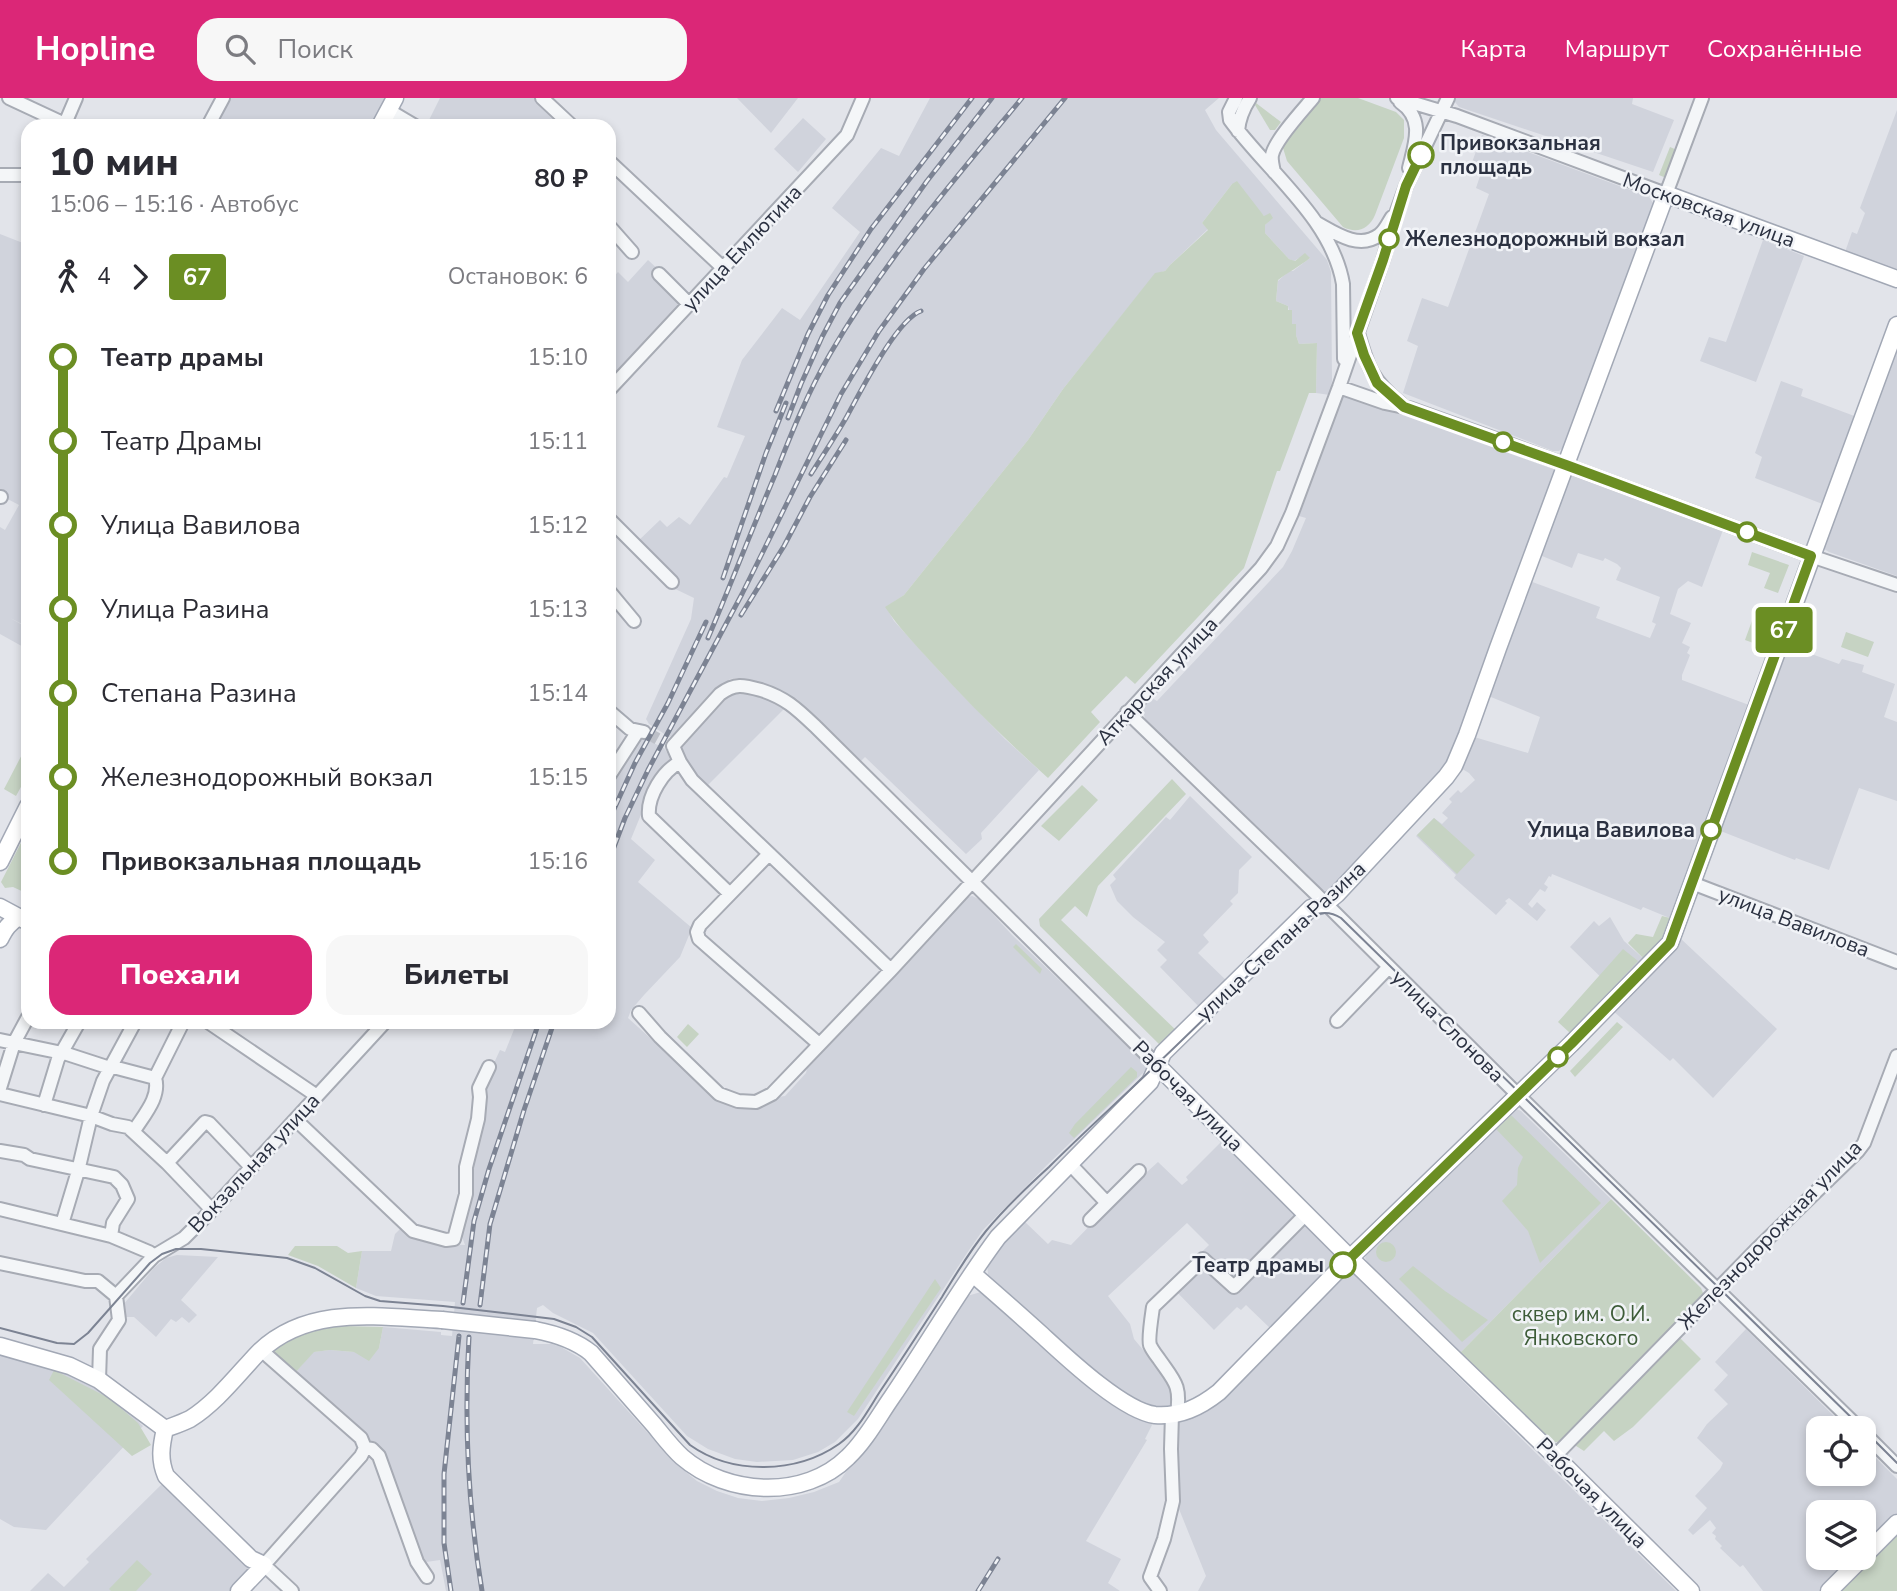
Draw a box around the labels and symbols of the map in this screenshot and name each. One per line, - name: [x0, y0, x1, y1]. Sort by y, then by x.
- place label: Привокзальная площадь: [1440, 129, 1601, 181]
- marker: Привокзальная площадь: [1408, 142, 1434, 168]
- street label: Московская улица: [1619, 166, 1799, 254]
- street label: улица Емлютина: [676, 179, 808, 317]
- place label: Железнодорожный вокзал: [1405, 225, 1685, 253]
- marker: Железнодорожный вокзал: [1379, 229, 1399, 249]
- unlabelled marker: [1493, 432, 1513, 452]
- unlabelled marker: [1737, 522, 1757, 542]
- line badge: 67: [1752, 607, 1816, 653]
- street label: Аткарская улица: [1090, 611, 1224, 751]
- place label: Улица Вавилова: [1527, 816, 1695, 844]
- marker: Улица Вавилова: [1701, 820, 1721, 840]
- street label: улица Степана Разина: [1190, 855, 1372, 1027]
- street label: улица Вавилова: [1714, 880, 1874, 964]
- street label: улица Слонова: [1385, 963, 1511, 1089]
- street label: Рабочая улица: [1126, 1034, 1250, 1158]
- unlabelled marker: [1548, 1047, 1568, 1067]
- street label: Вокзальная улица: [182, 1087, 326, 1239]
- street label: Железнодорожная улица: [1672, 1134, 1868, 1336]
- place label: Театр драмы: [1192, 1251, 1324, 1279]
- marker: Театр драмы: [1330, 1252, 1356, 1278]
- park label: сквер им. О.И. Янковского: [1512, 1300, 1650, 1352]
- street label: Рабочая улица: [1530, 1431, 1654, 1555]

